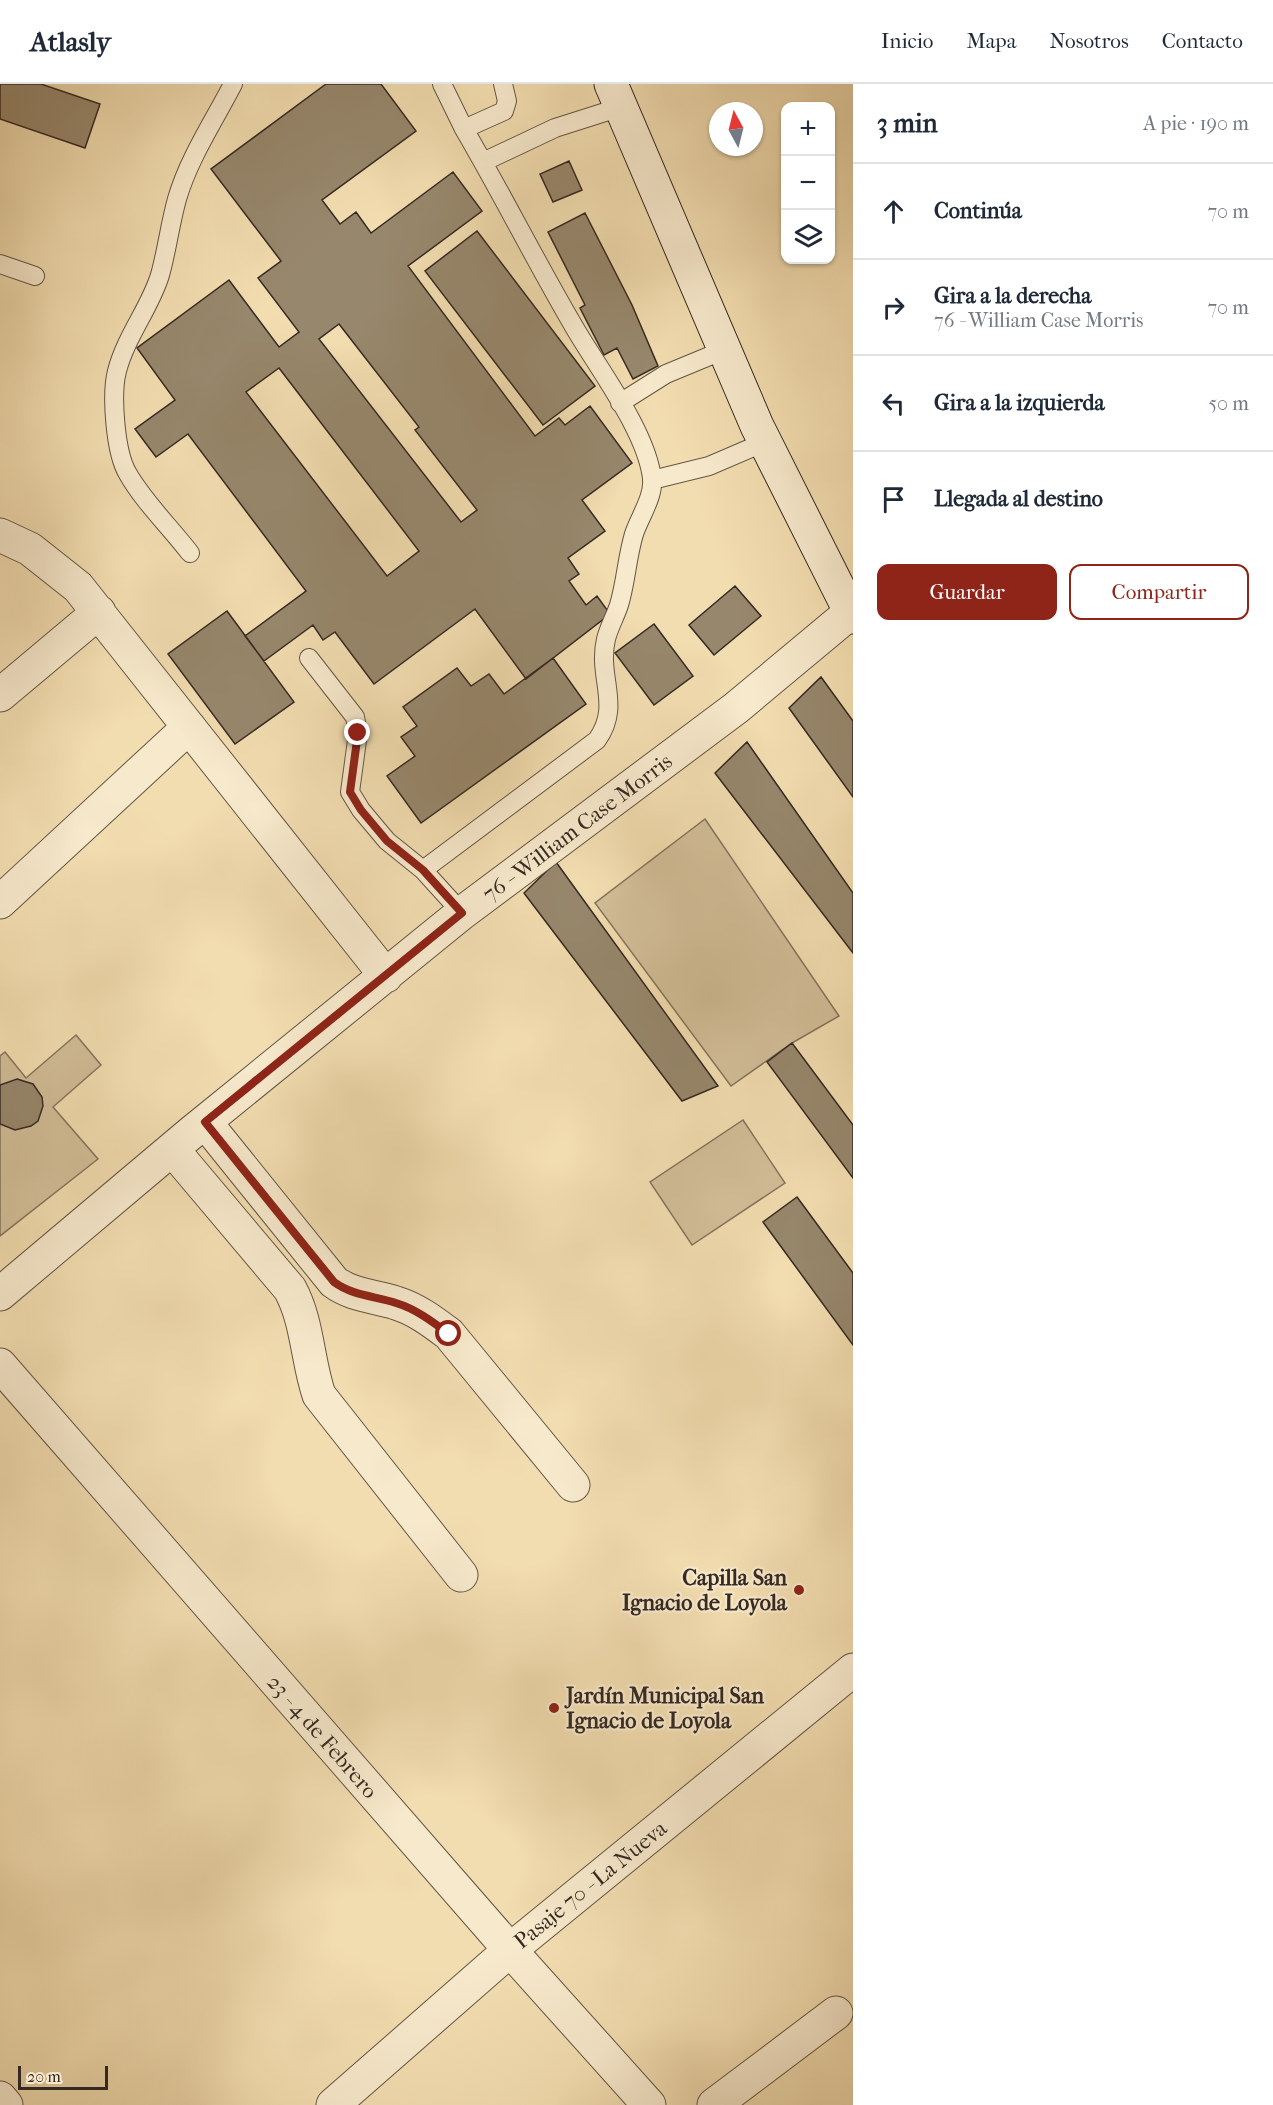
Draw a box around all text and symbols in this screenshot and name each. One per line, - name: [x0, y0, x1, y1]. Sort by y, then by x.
- text: Atlasly: [30, 25, 111, 58]
- text: Inicio: [881, 29, 933, 53]
- text: Mapa: [966, 29, 1016, 53]
- text: Nosotros: [1049, 29, 1129, 53]
- text: Contacto: [1162, 29, 1243, 53]
- north arrow: [709, 102, 763, 156]
- map controls: [781, 102, 835, 264]
- button: +: [781, 102, 835, 156]
- text: 3 min: [877, 108, 938, 139]
- text: A pie · 190 m: [1143, 112, 1249, 135]
- button: −: [781, 156, 835, 210]
- icon: ahead: [877, 195, 910, 228]
- text: Continúa: [934, 198, 1022, 224]
- text: 70 m: [1207, 200, 1249, 223]
- button: layers: [781, 210, 835, 264]
- text: Gira a la derecha: [934, 283, 1091, 309]
- icon: right: [877, 291, 910, 324]
- text: 70 m: [1207, 296, 1249, 319]
- text: 76 - William Case Morris: [934, 309, 1143, 332]
- icon: left: [877, 387, 910, 420]
- text: Gira a la izquierda: [934, 390, 1105, 416]
- text: 50 m: [1208, 392, 1249, 415]
- icon: arrive: [877, 483, 910, 516]
- text: Llegada al destino: [934, 486, 1103, 512]
- button: Guardar: [877, 564, 1057, 620]
- button: Compartir: [1069, 564, 1249, 620]
- route end: [344, 719, 370, 745]
- street label: 76 - William Case Morris: [478, 748, 677, 908]
- route start: [435, 1320, 461, 1346]
- place label: Capilla San Ignacio de Loyola: [622, 1565, 788, 1616]
- marker: Capilla San Ignacio de Loyola: [792, 1583, 806, 1597]
- street label: 23 - 4 de Febrero: [262, 1670, 383, 1804]
- place label: Jardín Municipal San Ignacio de Loyola: [564, 1683, 764, 1734]
- marker: Jardín Municipal San Ignacio de Loyola: [547, 1701, 561, 1715]
- street label: Pasaje 70 - La Nueva: [509, 1815, 673, 1954]
- scale bar: [18, 2063, 108, 2090]
- text: 20 m: [27, 2067, 61, 2086]

